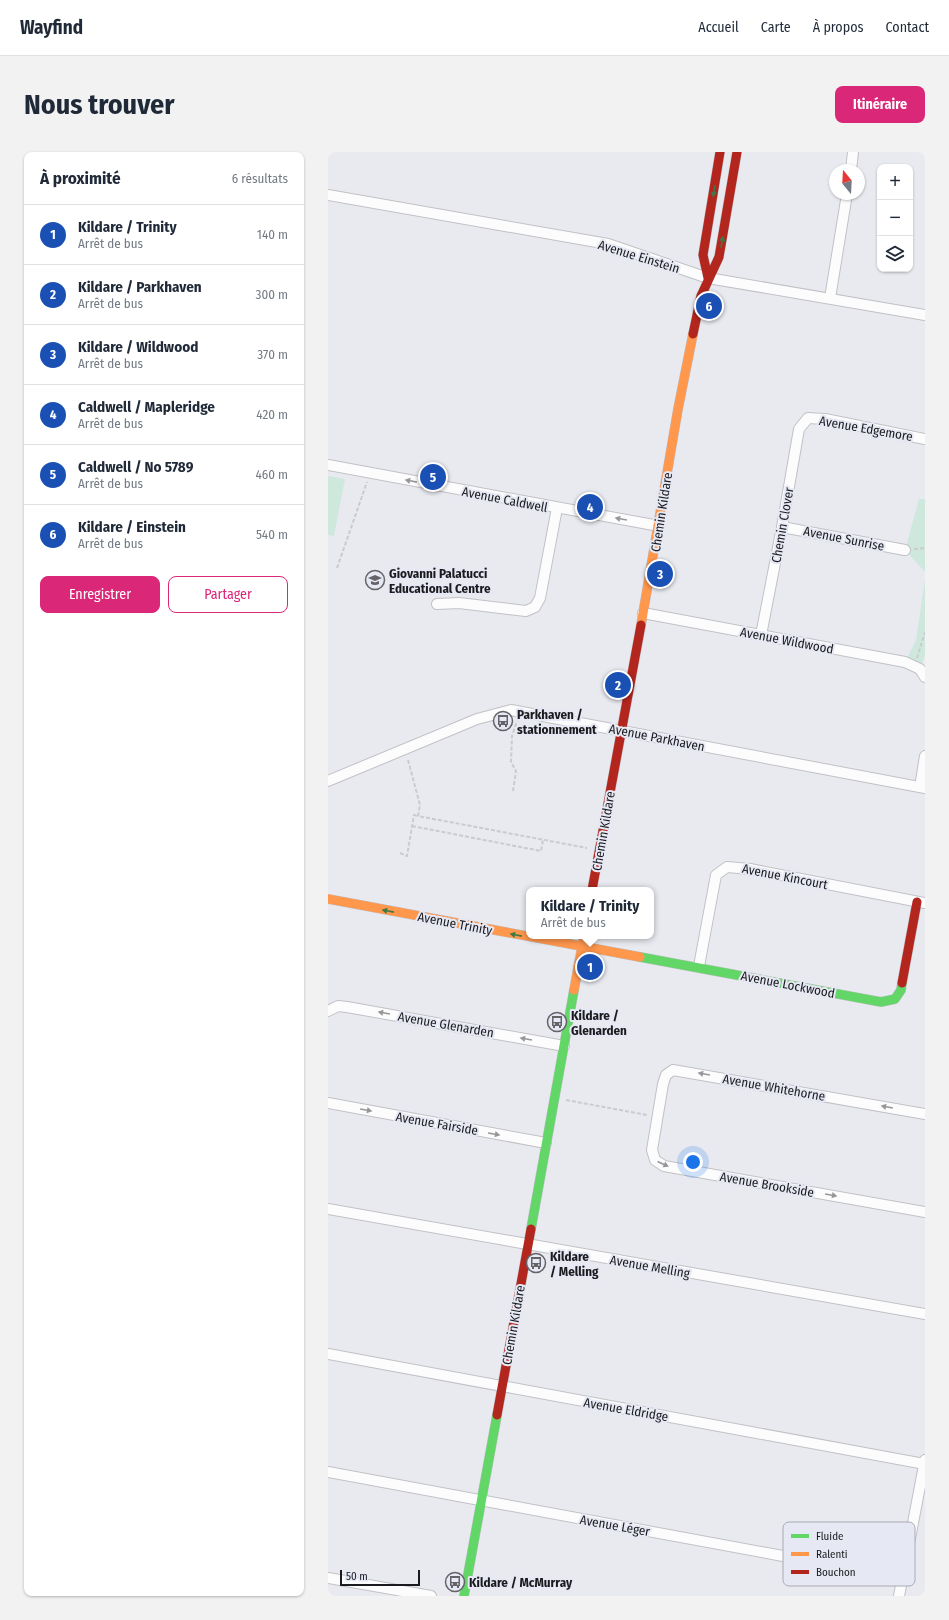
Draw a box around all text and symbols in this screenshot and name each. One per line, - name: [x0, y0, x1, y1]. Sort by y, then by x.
- text: Wayfind: [20, 16, 83, 39]
- text: Accueil: [698, 19, 739, 36]
- text: Carte: [761, 19, 791, 36]
- text: À propos: [813, 19, 864, 36]
- text: Contact: [886, 19, 929, 36]
- button: Itinéraire: [835, 86, 925, 123]
- text: Nous trouver: [24, 88, 175, 121]
- north arrow: [829, 164, 865, 200]
- map controls: [877, 164, 913, 272]
- button: +: [877, 164, 913, 200]
- text: À proximité: [40, 168, 121, 189]
- text: 6 résultats: [232, 171, 288, 186]
- one-way arrow: [711, 184, 717, 197]
- button: −: [877, 200, 913, 236]
- text: Kildare / Trinity: [78, 218, 177, 236]
- text: 1: [50, 227, 56, 242]
- text: 140 m: [257, 227, 288, 242]
- text: Arrêt de bus: [78, 236, 143, 251]
- one-way arrow: [719, 236, 725, 248]
- button: layers: [877, 236, 913, 272]
- street label: Avenue Einstein: [596, 237, 681, 276]
- text: Kildare / Parkhaven: [78, 278, 202, 296]
- text: 2: [50, 287, 56, 302]
- text: 300 m: [256, 287, 288, 302]
- pin: 6: [696, 291, 722, 321]
- text: Arrêt de bus: [78, 296, 143, 311]
- text: Kildare / Wildwood: [78, 338, 198, 356]
- text: 3: [50, 347, 56, 362]
- text: 370 m: [257, 347, 288, 362]
- text: Arrêt de bus: [78, 356, 143, 371]
- text: Caldwell / Mapleridge: [78, 398, 215, 416]
- text: 4: [50, 407, 56, 422]
- text: 420 m: [256, 407, 288, 422]
- street label: Avenue Edgemore: [818, 413, 914, 444]
- text: Arrêt de bus: [78, 416, 143, 431]
- text: Caldwell / No 5789: [78, 458, 193, 476]
- pin: 5: [420, 462, 446, 492]
- text: 5: [50, 467, 56, 482]
- text: 460 m: [255, 467, 288, 482]
- street label: Chemin Kildare: [648, 471, 675, 553]
- text: Arrêt de bus: [78, 476, 143, 491]
- one-way arrow: [404, 477, 417, 483]
- street label: Avenue Caldwell: [461, 484, 550, 515]
- street label: Chemin Clover: [768, 486, 797, 564]
- pin: 4: [577, 492, 603, 522]
- one-way arrow: [615, 516, 627, 522]
- text: Kildare / Einstein: [78, 518, 186, 536]
- street label: Avenue Sunrise: [802, 523, 886, 554]
- text: 6: [50, 527, 56, 542]
- text: 540 m: [256, 527, 288, 542]
- text: Arrêt de bus: [78, 536, 143, 551]
- pin: 3: [647, 559, 673, 589]
- place label: Giovanni Palatucci Educational Centre: [389, 566, 491, 596]
- school or university icon: Giovanni Palatucci Educational Centre: [364, 569, 386, 591]
- button: Enregistrer: [40, 576, 160, 613]
- button: Partager: [168, 576, 288, 613]
- street label: Avenue Wildwood: [739, 624, 835, 657]
- pin: 2: [605, 670, 631, 700]
- place label: Parkhaven / stationnement: [517, 707, 597, 737]
- bus stop icon: Parkhaven / stationnement: [492, 710, 514, 732]
- street label: Avenue Parkhaven: [608, 721, 706, 754]
- street label: Chemin Kildare: [589, 790, 618, 872]
- street label: Avenue Kincourt: [741, 861, 830, 892]
- popup: [526, 887, 654, 939]
- text: Kildare / Trinity: [541, 897, 639, 915]
- one-way arrow: [382, 907, 394, 913]
- street label: Avenue Trinity: [416, 909, 494, 938]
- text: Arrêt de bus: [541, 915, 606, 930]
- one-way arrow: [510, 931, 522, 937]
- pin: 1: [577, 952, 603, 982]
- street label: Avenue Lockwood: [740, 968, 836, 1001]
- place label: Kildare / Glenarden: [571, 1008, 627, 1038]
- street label: Avenue Glenarden: [397, 1009, 495, 1040]
- one-way arrow: [378, 1010, 390, 1016]
- bus stop icon: Kildare / Glenarden: [546, 1011, 568, 1033]
- one-way arrow: [519, 1035, 532, 1041]
- one-way arrow: [697, 1071, 710, 1077]
- street label: Avenue Whitehorne: [721, 1071, 826, 1104]
- one-way arrow: [881, 1104, 893, 1110]
- one-way arrow: [360, 1108, 372, 1114]
- street label: Avenue Fairside: [395, 1109, 479, 1138]
- one-way arrow: [488, 1131, 500, 1137]
- your location: [683, 1152, 703, 1172]
- one-way arrow: [657, 1161, 668, 1167]
- street label: Avenue Brookside: [719, 1169, 815, 1200]
- one-way arrow: [825, 1193, 837, 1199]
- place label: Kildare / Melling: [550, 1249, 599, 1279]
- bus stop icon: Kildare / Melling: [525, 1252, 547, 1274]
- street label: Avenue Melling: [609, 1252, 692, 1281]
- street label: Chemin Kildare: [499, 1284, 528, 1366]
- street label: Avenue Eldridge: [582, 1395, 669, 1424]
- street label: Avenue Léger: [579, 1512, 652, 1539]
- legend: [783, 1522, 915, 1586]
- text: Fluide: [816, 1530, 843, 1543]
- text: Ralenti: [816, 1548, 848, 1561]
- text: Bouchon: [816, 1566, 856, 1579]
- scale bar: [340, 1568, 420, 1587]
- text: 50 m: [346, 1570, 368, 1583]
- bus stop icon: Kildare / McMurray: [444, 1571, 466, 1593]
- place label: Kildare / McMurray: [469, 1575, 573, 1590]

